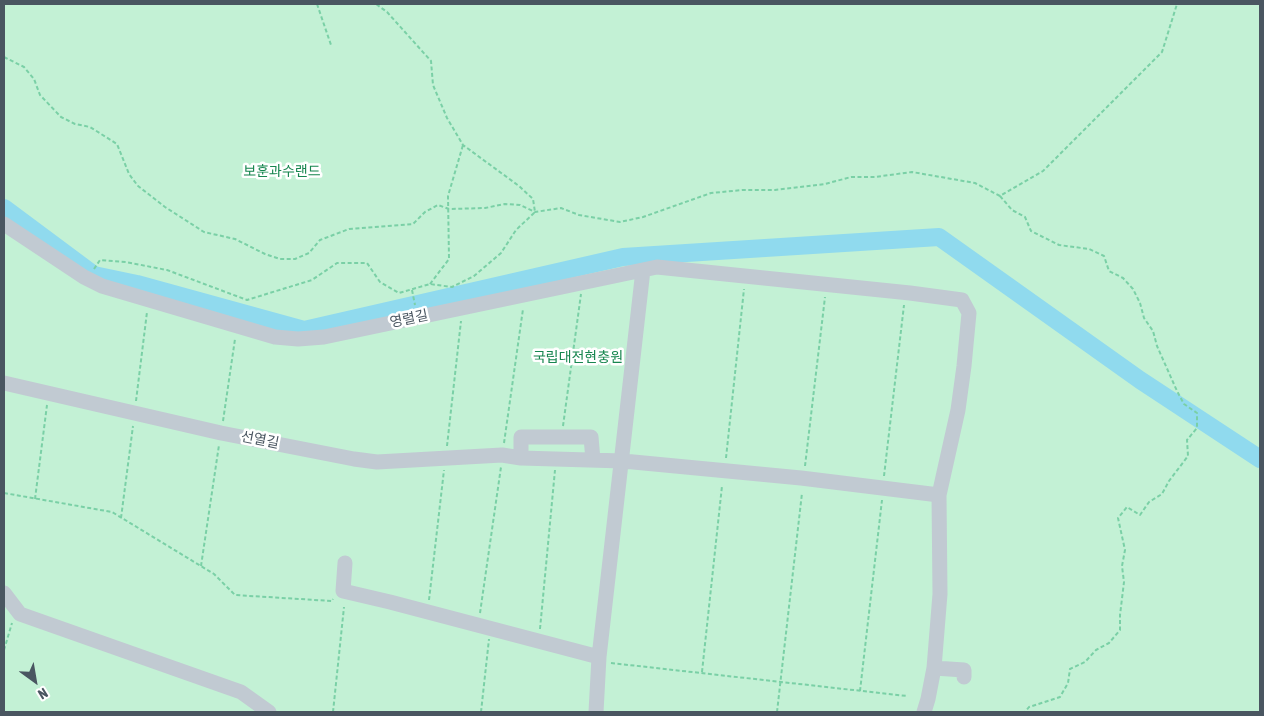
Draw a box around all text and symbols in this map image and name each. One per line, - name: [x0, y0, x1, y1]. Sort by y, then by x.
- park label: 보훈과수랜드: [243, 164, 321, 180]
- street label: 영렬길: [388, 307, 430, 331]
- park label: 국립대전현충원: [533, 350, 623, 366]
- street label: 선열길: [239, 428, 281, 452]
- north arrow: [10, 656, 60, 706]
- text: N: [35, 685, 51, 703]

